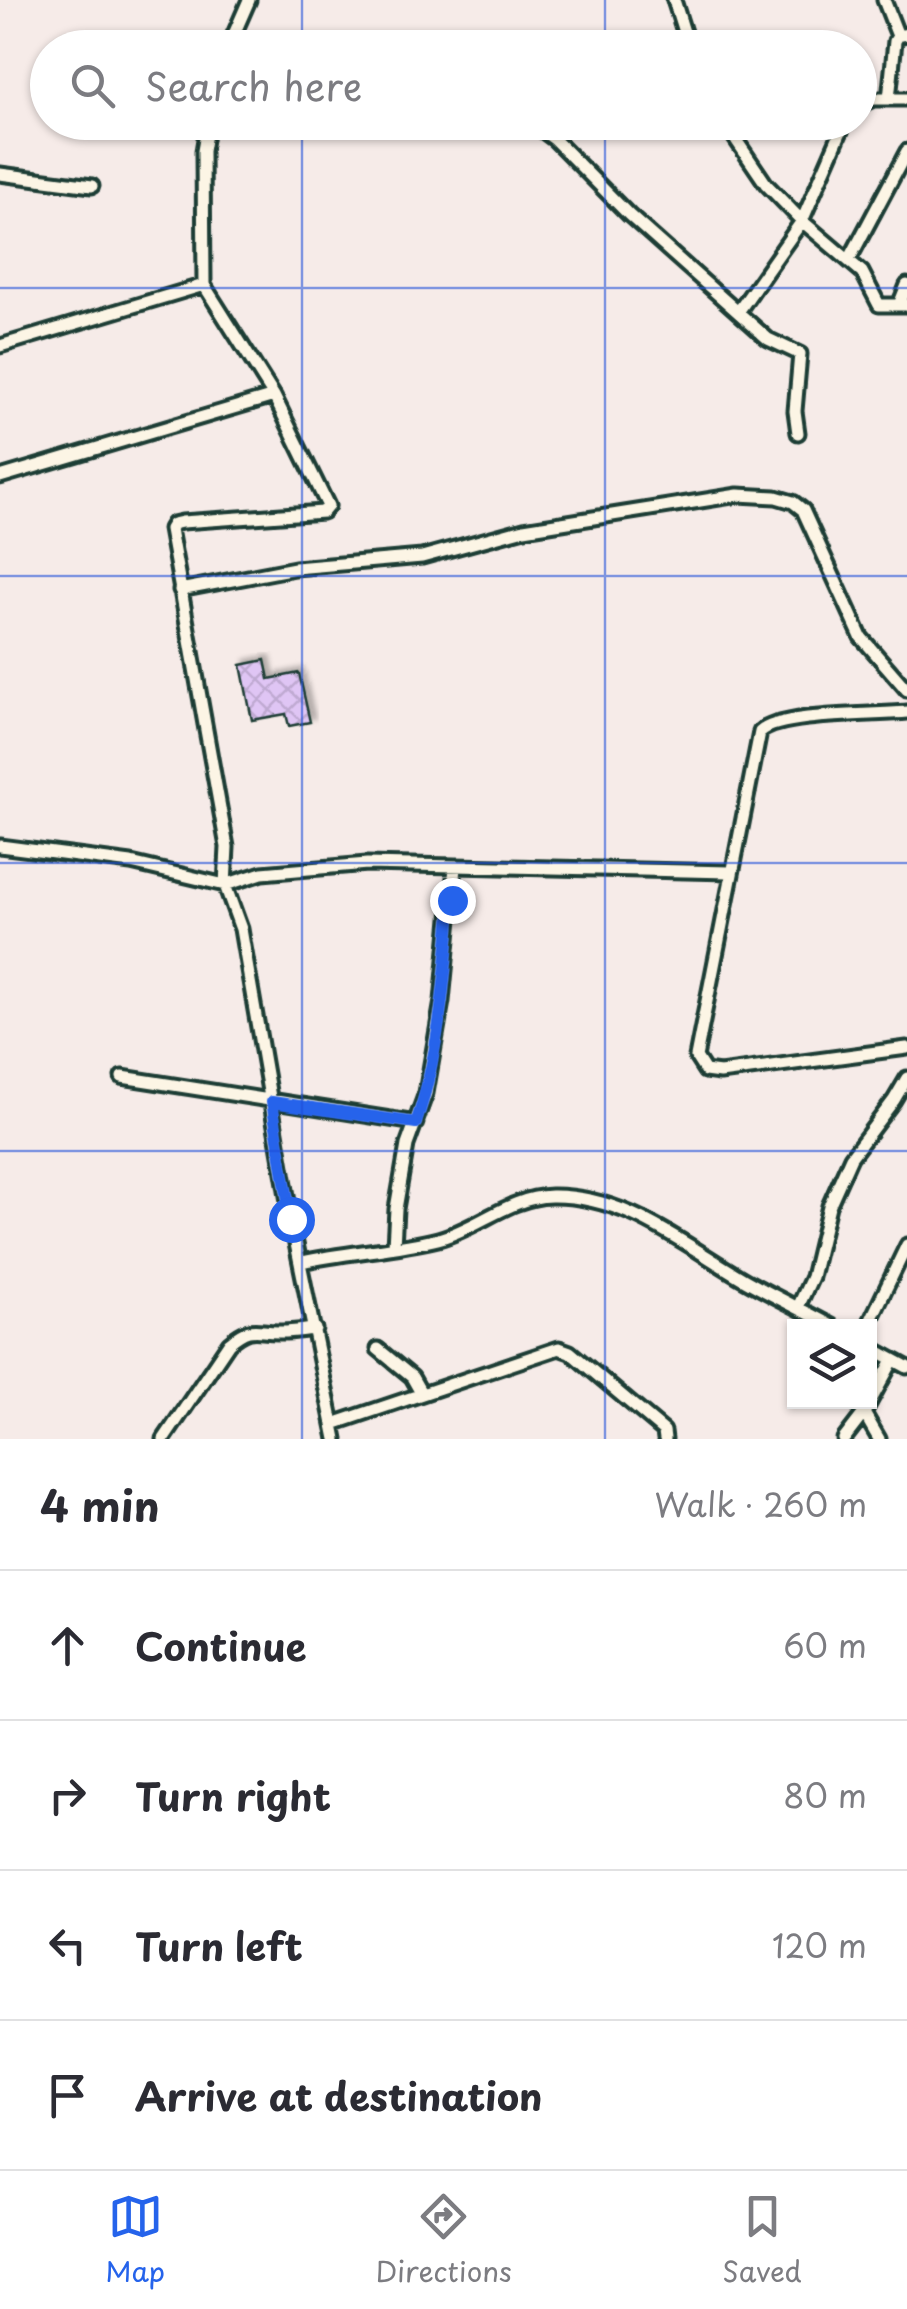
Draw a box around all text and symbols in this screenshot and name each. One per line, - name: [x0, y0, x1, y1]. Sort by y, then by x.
- search box: [30, 30, 877, 140]
- text: Search here: [145, 57, 362, 114]
- icon: search: [65, 58, 120, 113]
- route end: [430, 878, 476, 924]
- route start: [269, 1197, 315, 1243]
- map controls: [787, 1319, 877, 1409]
- button: layers: [787, 1319, 877, 1409]
- text: 4 min: [40, 1473, 160, 1536]
- text: Walk · 260 m: [654, 1480, 867, 1528]
- text: Continue: [135, 1617, 306, 1674]
- icon: ahead: [40, 1618, 95, 1673]
- text: 60 m: [783, 1621, 867, 1669]
- text: Turn right: [135, 1767, 331, 1824]
- icon: right: [40, 1768, 95, 1823]
- text: 80 m: [783, 1771, 867, 1819]
- text: Turn left: [135, 1917, 303, 1974]
- icon: left: [40, 1918, 95, 1973]
- text: 120 m: [772, 1921, 867, 1969]
- text: Arrive at destination: [135, 2067, 543, 2124]
- icon: arrive: [40, 2068, 95, 2123]
- tab: Map: [105, 2189, 165, 2292]
- tab: Directions: [376, 2189, 512, 2292]
- tab: Saved: [722, 2189, 802, 2292]

